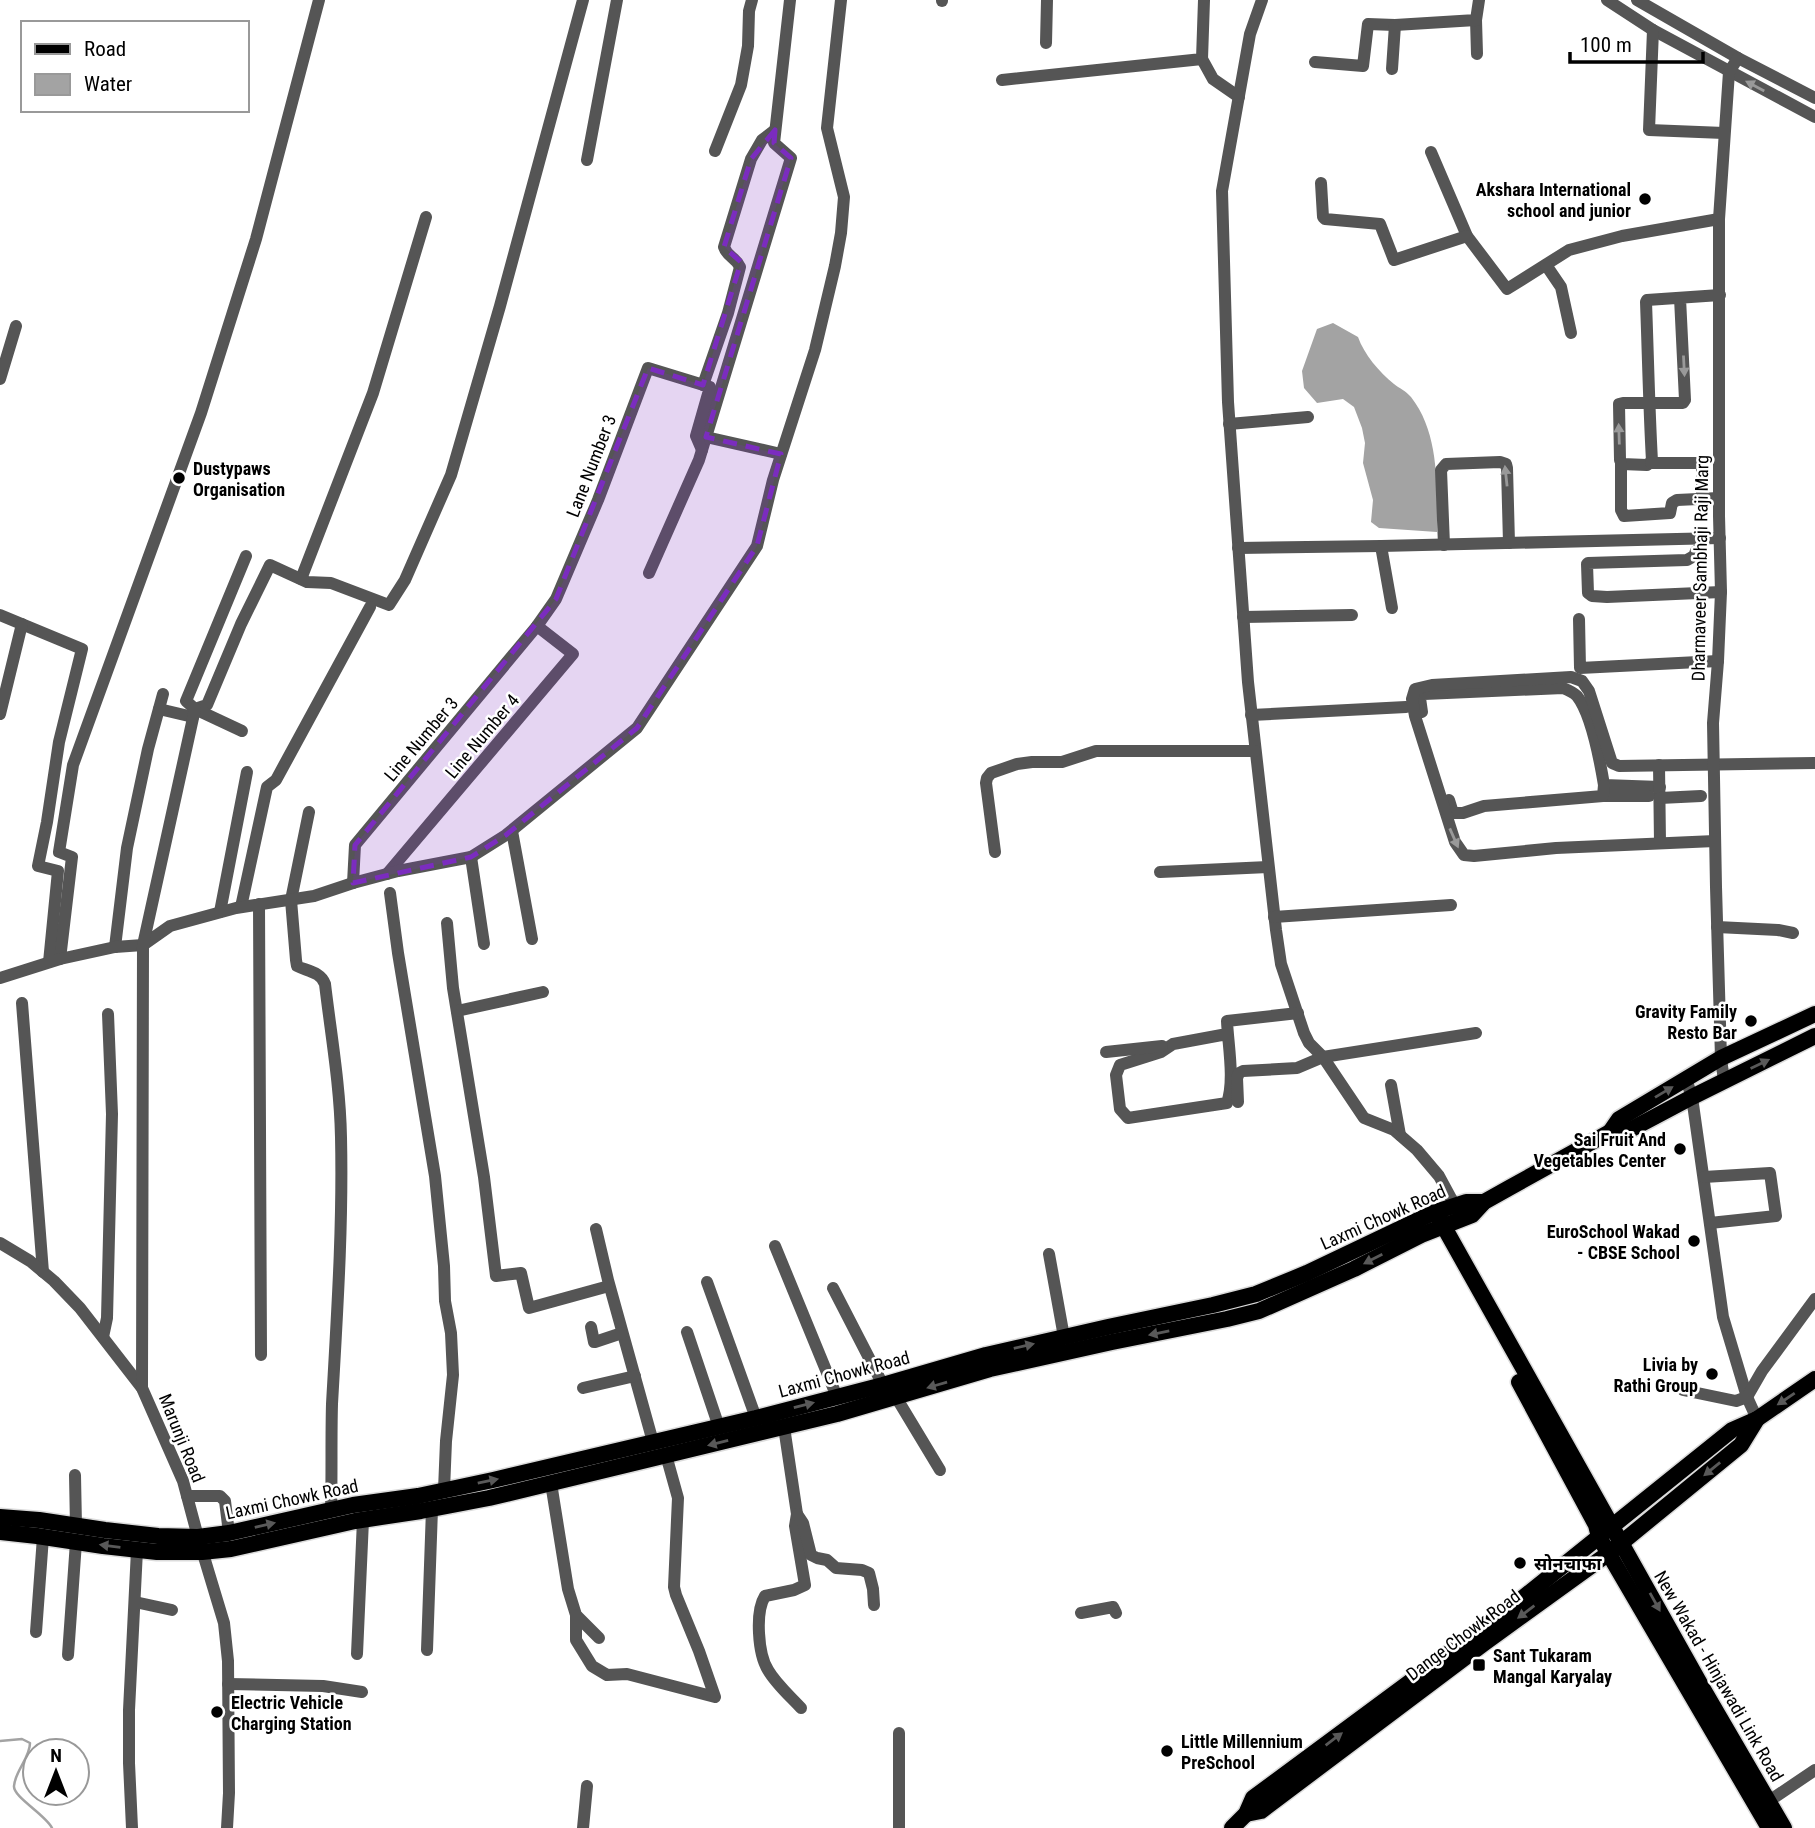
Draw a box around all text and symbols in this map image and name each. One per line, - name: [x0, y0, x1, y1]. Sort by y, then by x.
- legend: [21, 21, 248, 112]
- scale bar: [1570, 21, 1703, 65]
- text: 100 m: [1580, 33, 1632, 57]
- text: Road: [84, 37, 126, 61]
- text: Water: [84, 72, 132, 96]
- one-way arrow: [1744, 80, 1764, 92]
- place label: Akshara International school and junior: [1476, 179, 1631, 221]
- marker: Akshara International school and junior: [1637, 191, 1653, 207]
- one-way arrow: [1678, 356, 1689, 378]
- street label: Lane Number 3: [562, 412, 620, 520]
- one-way arrow: [1613, 423, 1624, 445]
- street label: Dharmaveer Sambhaji Raji Marg: [1688, 455, 1712, 681]
- place label: Dustypaws Organisation: [193, 458, 285, 500]
- one-way arrow: [1500, 464, 1511, 486]
- marker: Dustypaws Organisation: [171, 470, 187, 486]
- street label: Line Number 4: [441, 690, 523, 782]
- street label: Line Number 3: [380, 693, 462, 785]
- one-way arrow: [1449, 828, 1460, 849]
- place label: Gravity Family Resto Bar: [1635, 1001, 1737, 1043]
- marker: Gravity Family Resto Bar: [1743, 1013, 1759, 1029]
- one-way arrow: [1750, 1058, 1770, 1069]
- one-way arrow: [1654, 1086, 1673, 1098]
- place label: Sai Fruit And Vegetables Center: [1533, 1129, 1666, 1171]
- marker: Sai Fruit And Vegetables Center: [1672, 1141, 1688, 1157]
- street label: Laxmi Chowk Road: [1317, 1180, 1449, 1254]
- place label: EuroSchool Wakad - CBSE School: [1547, 1221, 1680, 1263]
- marker: EuroSchool Wakad - CBSE School: [1686, 1233, 1702, 1249]
- one-way arrow: [1363, 1254, 1383, 1265]
- one-way arrow: [1148, 1328, 1170, 1339]
- one-way arrow: [1013, 1340, 1035, 1351]
- street label: Laxmi Chowk Road: [776, 1346, 912, 1402]
- place label: Livia by Rathi Group: [1614, 1354, 1698, 1396]
- marker: Livia by Rathi Group: [1704, 1366, 1720, 1382]
- one-way arrow: [927, 1380, 948, 1390]
- street label: Marunji Road: [155, 1391, 209, 1485]
- one-way arrow: [1777, 1392, 1795, 1406]
- one-way arrow: [794, 1399, 816, 1410]
- one-way arrow: [706, 1438, 728, 1449]
- one-way arrow: [1703, 1461, 1721, 1476]
- street label: Laxmi Chowk Road: [224, 1475, 360, 1523]
- one-way arrow: [477, 1476, 499, 1487]
- one-way arrow: [254, 1519, 276, 1530]
- one-way arrow: [98, 1541, 120, 1552]
- place label: सोनचाफा: [1534, 1553, 1602, 1574]
- marker: सोनचाफा: [1512, 1555, 1528, 1571]
- street label: New Wakad - Hinjawadi Link Road: [1650, 1567, 1788, 1785]
- street label: Dange Chowk Road: [1402, 1585, 1524, 1685]
- one-way arrow: [1649, 1592, 1660, 1612]
- one-way arrow: [1517, 1605, 1535, 1619]
- place label: Sant Tukaram Mangal Karyalay: [1493, 1645, 1612, 1687]
- marker: Sant Tukaram Mangal Karyalay: [1471, 1657, 1487, 1673]
- place label: Electric Vehicle Charging Station: [231, 1692, 352, 1734]
- marker: Electric Vehicle Charging Station: [209, 1704, 225, 1720]
- place label: Little Millennium PreSchool: [1181, 1731, 1303, 1773]
- one-way arrow: [1324, 1731, 1342, 1746]
- north arrow: [21, 1737, 91, 1807]
- marker: Little Millennium PreSchool: [1159, 1743, 1175, 1759]
- text: N: [50, 1744, 62, 1767]

